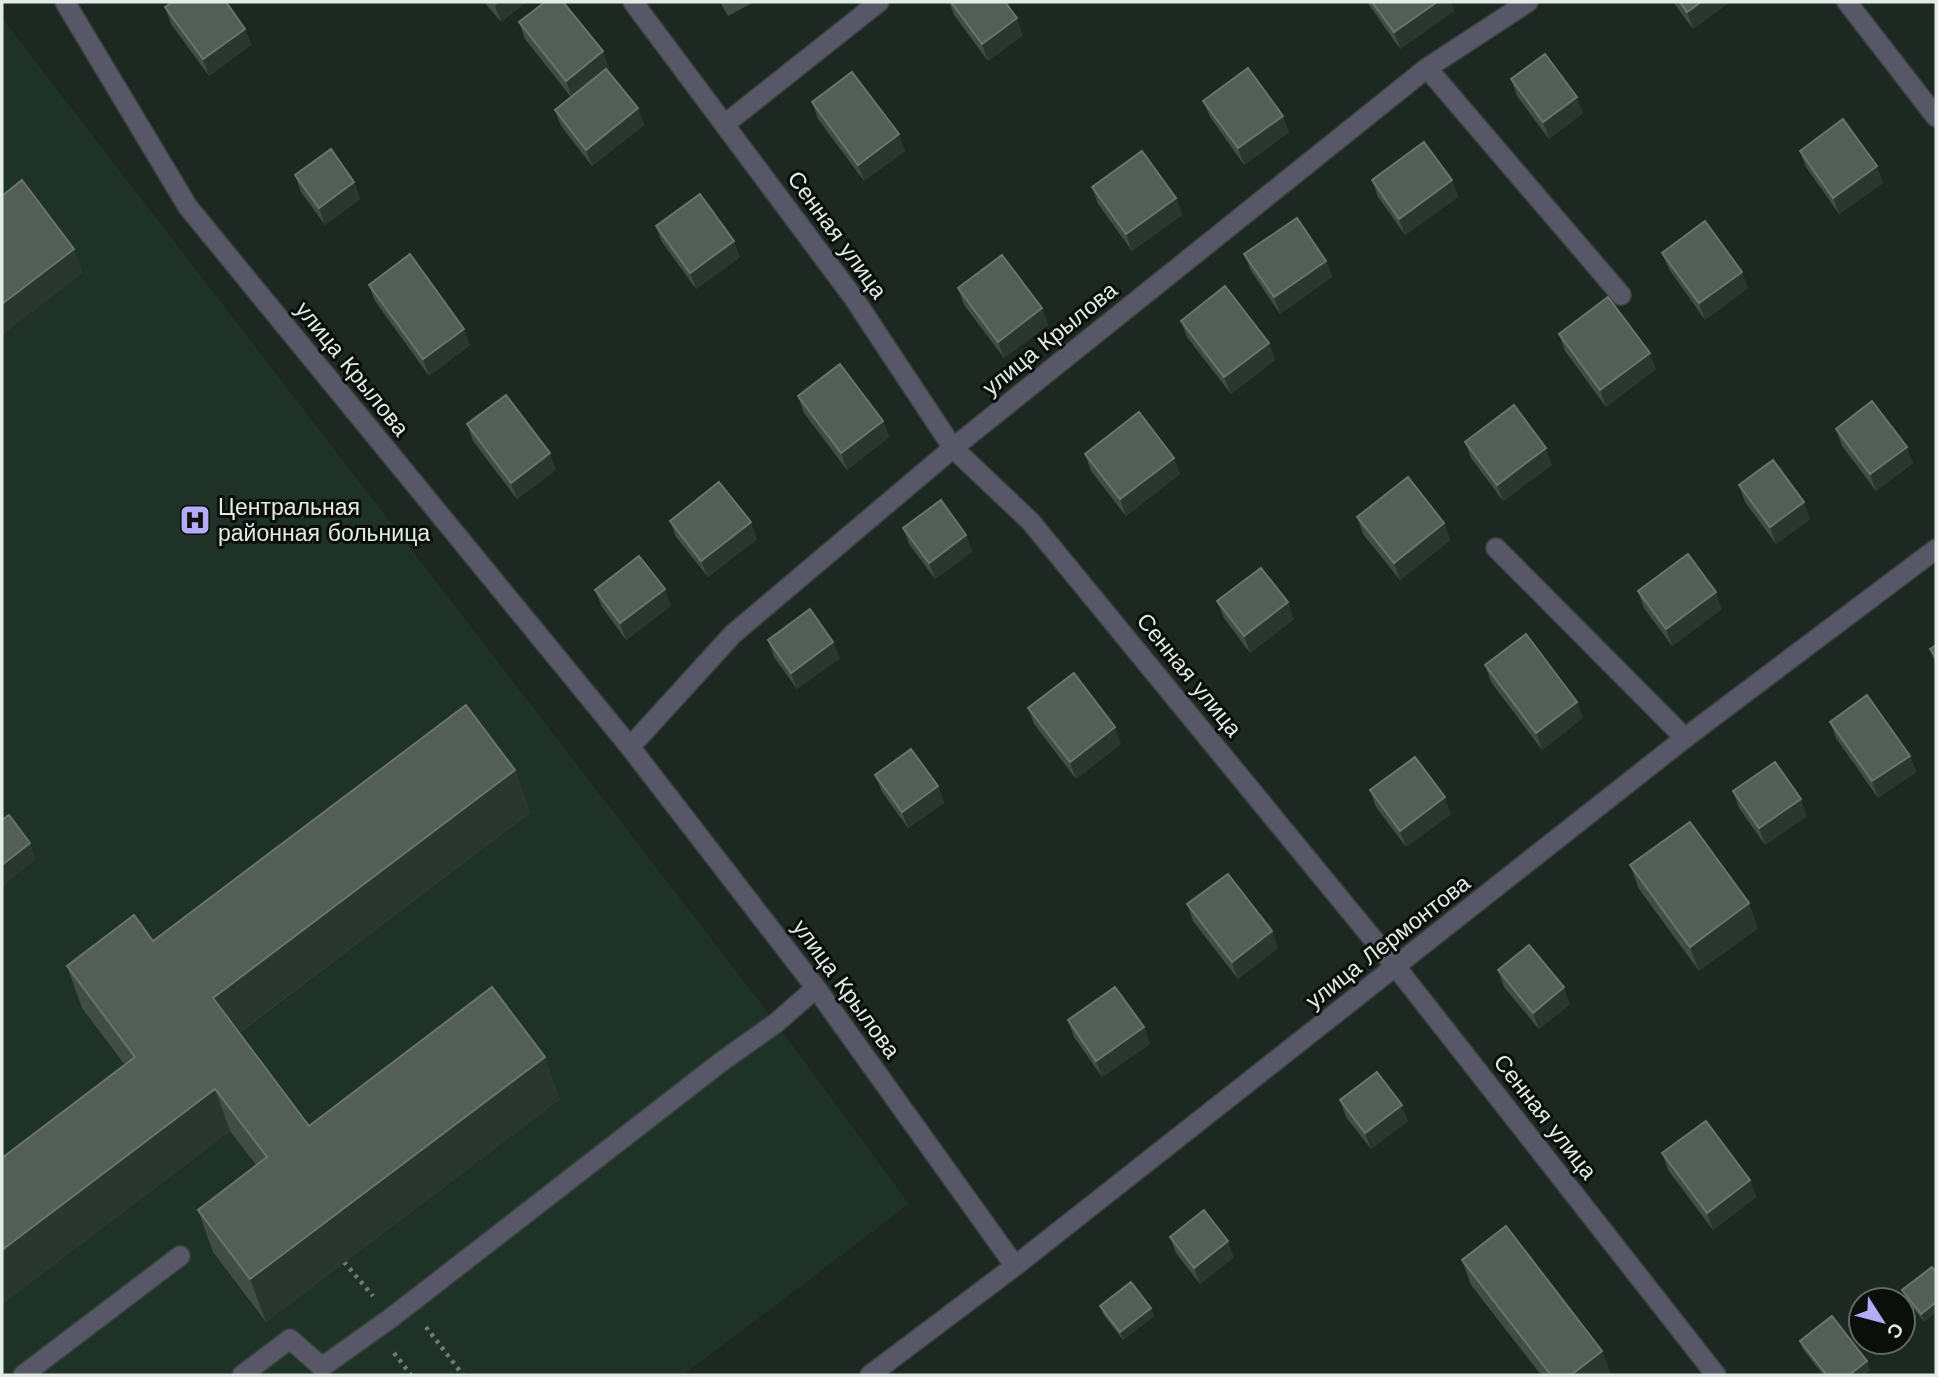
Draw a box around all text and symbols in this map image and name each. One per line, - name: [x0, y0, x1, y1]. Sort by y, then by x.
- street label: Сенная улица: [782, 166, 892, 304]
- street label: улица Крылова: [977, 276, 1123, 401]
- street label: улица Крылова: [290, 296, 415, 442]
- place label: Центральная районная больница: [218, 494, 430, 547]
- hospital icon: Центральная районная больница: [178, 503, 212, 537]
- street label: Сенная улица: [1131, 608, 1247, 742]
- street label: улица Лермонтова: [1301, 869, 1476, 1014]
- street label: улица Крылова: [787, 914, 906, 1064]
- street label: Сенная улица: [1488, 1049, 1602, 1185]
- north arrow: [1847, 1286, 1917, 1356]
- text: С: [1882, 1318, 1909, 1343]

